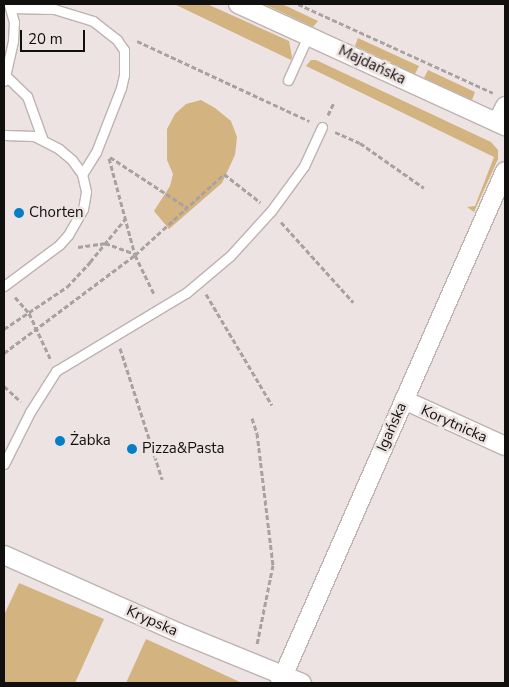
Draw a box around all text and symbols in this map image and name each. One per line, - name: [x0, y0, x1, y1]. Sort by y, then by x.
- scale bar: [22, 20, 88, 52]
- text: 20 m: [28, 29, 63, 49]
- street label: Majdańska: [336, 42, 408, 88]
- place label: Chorten: [29, 204, 83, 222]
- marker: Chorten: [13, 207, 25, 219]
- street label: Igańska: [373, 400, 411, 454]
- street label: Korytnicka: [418, 401, 490, 447]
- place label: Żabka: [70, 432, 111, 450]
- marker: Żabka: [54, 435, 66, 447]
- place label: Pizza&Pasta: [142, 440, 225, 458]
- marker: Pizza&Pasta: [126, 443, 138, 455]
- street label: Krypska: [124, 602, 180, 640]

